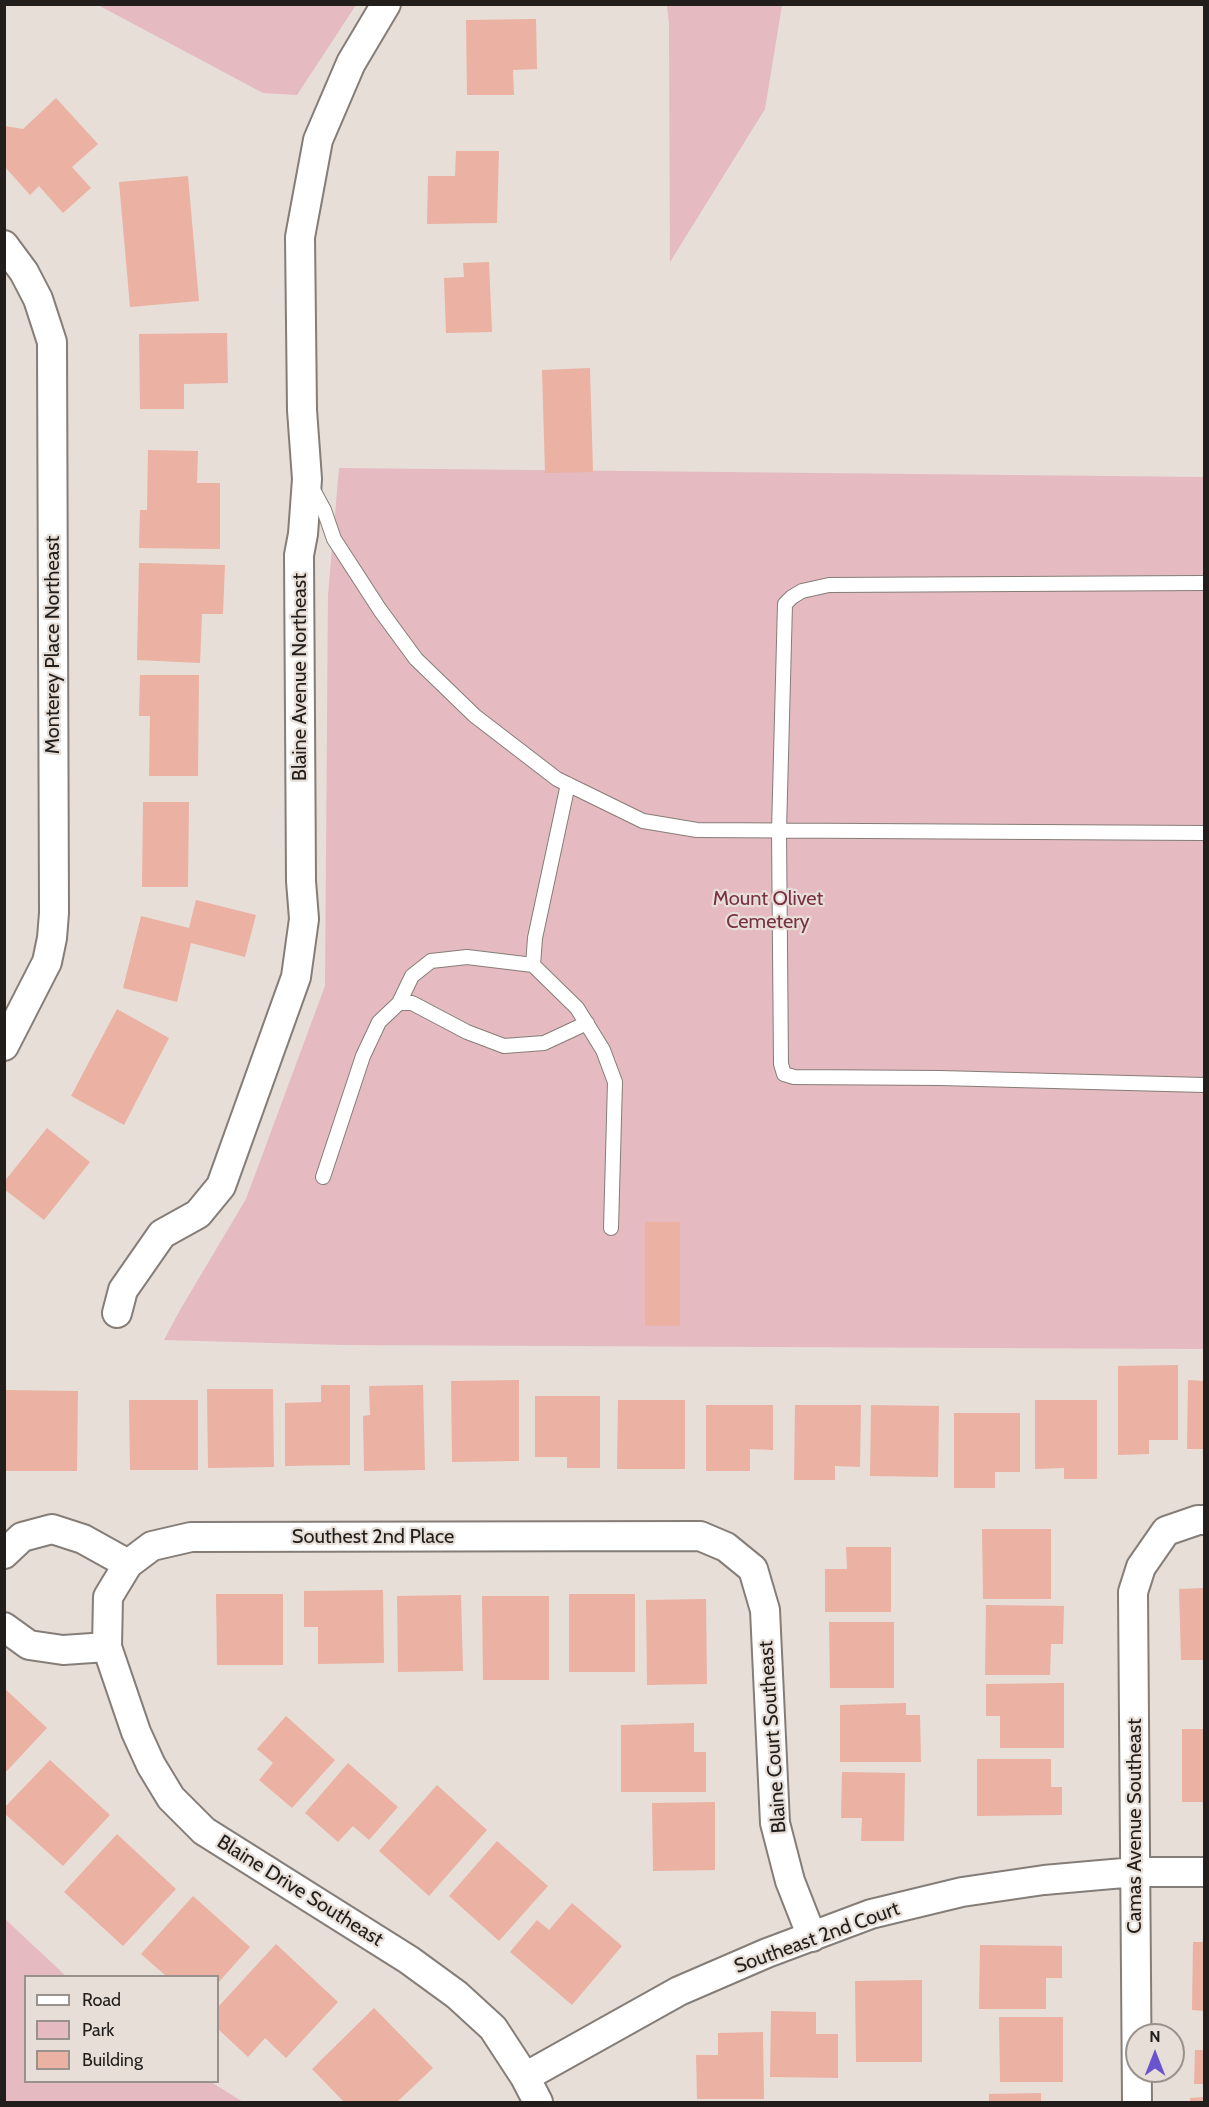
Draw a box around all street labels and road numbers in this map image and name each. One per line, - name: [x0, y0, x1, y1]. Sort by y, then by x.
- street label: Monterey Place Northeast: [41, 536, 65, 754]
- street label: Blaine Avenue Northeast: [288, 573, 312, 781]
- street label: Southest 2nd Place: [292, 1525, 454, 1549]
- street label: Blaine Court Southeast: [754, 1640, 792, 1834]
- street label: Camas Avenue Southeast: [1123, 1718, 1147, 1934]
- street label: Blaine Drive Southeast: [213, 1830, 387, 1952]
- street label: Southeast 2nd Court: [731, 1897, 903, 1979]

